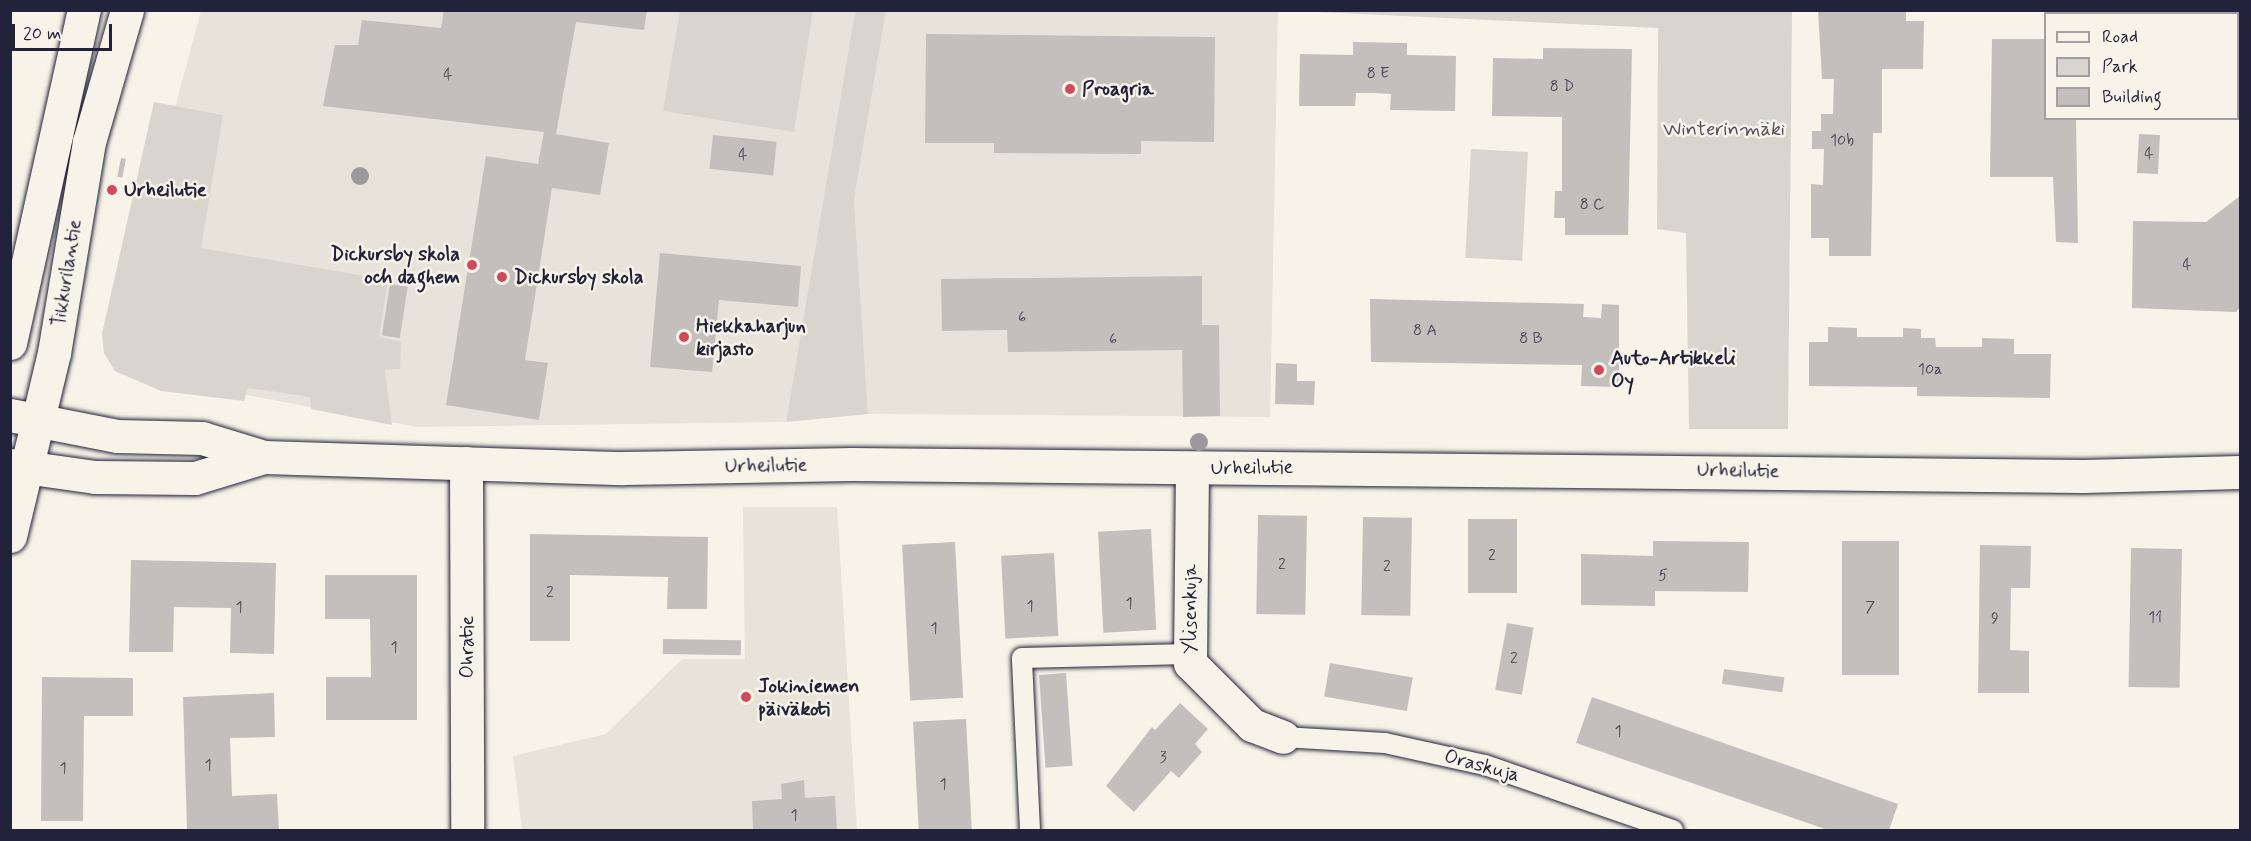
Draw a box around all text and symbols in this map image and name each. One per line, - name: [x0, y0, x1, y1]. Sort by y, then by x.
- scale bar: [15, 12, 116, 50]
- legend: [2044, 12, 2239, 120]
- text: 20 m: [23, 22, 61, 46]
- text: Road: [2102, 25, 2138, 49]
- text: Park: [2102, 55, 2138, 79]
- house number: 8 E: [1367, 64, 1389, 84]
- house number: 4: [443, 65, 453, 85]
- place label: Proagria: [1082, 77, 1154, 101]
- house number: 8 D: [1550, 77, 1574, 97]
- marker: Proagria: [1063, 82, 1077, 96]
- text: Building: [2102, 85, 2162, 109]
- park label: Winterinmäki: [1663, 117, 1785, 141]
- house number: 10b: [1830, 131, 1854, 151]
- house number: 4: [2144, 144, 2154, 164]
- house number: 4: [738, 145, 748, 165]
- place label: Urheilutie: [124, 178, 207, 202]
- marker: Urheilutie: [105, 183, 119, 197]
- house number: 8 C: [1580, 195, 1604, 215]
- street label: Tikkurilantie: [47, 218, 87, 328]
- place label: Dickursby skola och daghem: [330, 242, 460, 289]
- house number: 4: [2182, 255, 2192, 275]
- marker: Dickursby skola och daghem: [465, 258, 479, 272]
- place label: Dickursby skola: [514, 265, 644, 289]
- marker: Dickursby skola: [495, 270, 509, 284]
- house number: 6: [1018, 308, 1026, 328]
- place label: Hiekkaharjun kirjasto: [696, 314, 806, 361]
- house number: 8 A: [1413, 321, 1437, 341]
- house number: 8 B: [1519, 329, 1543, 349]
- marker: Hiekkaharjun kirjasto: [677, 330, 691, 344]
- house number: 6: [1109, 330, 1117, 350]
- place label: Auto-Artikkeli Oy: [1611, 346, 1736, 393]
- house number: 10a: [1918, 360, 1942, 380]
- marker: Auto-Artikkeli Oy: [1592, 363, 1606, 377]
- street label: Urheilutie: [725, 453, 807, 479]
- street label: Urheilutie: [1211, 455, 1293, 481]
- street label: Urheilutie: [1697, 458, 1779, 484]
- house number: 2: [1488, 546, 1496, 566]
- house number: 2: [1278, 555, 1286, 575]
- house number: 2: [1383, 557, 1391, 577]
- street label: Ylisenkuja: [1178, 564, 1202, 654]
- house number: 5: [1658, 566, 1668, 586]
- house number: 2: [546, 583, 554, 603]
- house number: 1: [1125, 594, 1133, 614]
- house number: 1: [1026, 597, 1034, 617]
- house number: 1: [235, 598, 243, 618]
- house number: 7: [1865, 598, 1875, 618]
- house number: 11: [2148, 608, 2162, 628]
- house number: 9: [1991, 609, 1999, 629]
- street label: Ohratie: [455, 616, 479, 678]
- house number: 1: [930, 619, 938, 639]
- house number: 1: [390, 638, 398, 658]
- house number: 2: [1510, 649, 1518, 669]
- place label: Jokiniemen päiväkoti: [758, 674, 859, 721]
- marker: Jokiniemen päiväkoti: [739, 690, 753, 704]
- house number: 1: [1614, 722, 1622, 742]
- street label: Oraskuja: [1442, 744, 1522, 788]
- house number: 3: [1159, 748, 1167, 768]
- house number: 1: [204, 756, 212, 776]
- house number: 1: [59, 759, 67, 779]
- house number: 1: [939, 775, 947, 795]
- house number: 1: [790, 806, 798, 826]

